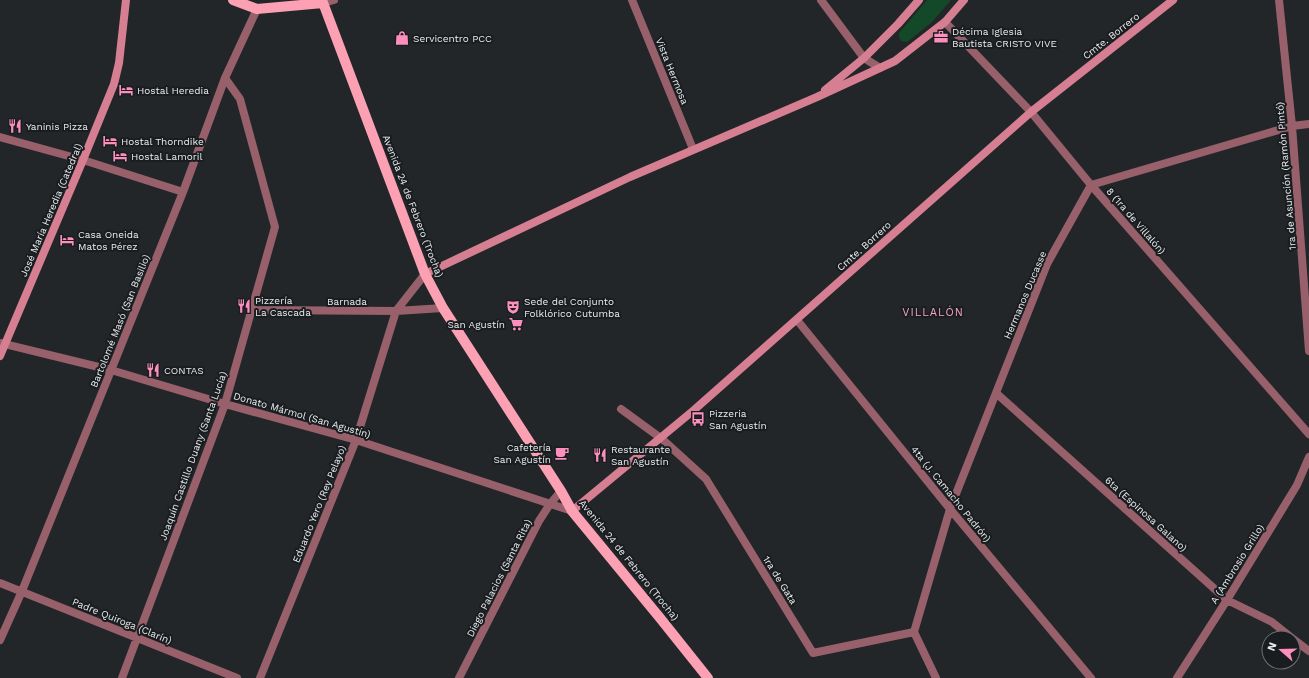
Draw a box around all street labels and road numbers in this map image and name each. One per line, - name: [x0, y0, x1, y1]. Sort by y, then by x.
- street label: Cmte. Borrero: [1081, 11, 1141, 61]
- street label: Vista Hermosa: [654, 36, 691, 106]
- street label: 1ra de Asunción (Ramón Pintó): [1274, 101, 1298, 251]
- street label: Avenida 24 de Febrero (Trocha): [381, 133, 445, 279]
- street label: José María Heredia (Catedral): [18, 142, 84, 278]
- street label: 8 (1ra de Villalón): [1104, 186, 1168, 256]
- street label: Cmte. Borrero: [835, 219, 893, 273]
- street label: Hermanos Ducasse: [1002, 249, 1049, 340]
- street label: Bartolomé Masó (San Basilio): [88, 253, 152, 389]
- street label: Barnada: [327, 296, 367, 307]
- street label: Joaquín Castillo Duany (Santa Lucía): [157, 370, 229, 542]
- street label: Donato Mármol (San Agustín): [232, 390, 372, 440]
- street label: Eduardo Yero (Rey Pelayo): [290, 444, 348, 564]
- street label: 4ta (J. Camacho Padrón): [909, 444, 993, 544]
- street label: 6ta (Espinosa Galano): [1103, 474, 1189, 554]
- street label: Avenida 24 de Febrero (Trocha): [577, 498, 681, 622]
- street label: Diego Palacios (Santa Rita): [464, 517, 534, 639]
- street label: A (Ambrosio Grillo): [1208, 522, 1266, 606]
- street label: 1ra de Gata: [761, 554, 799, 606]
- street label: Padre Quiroga (Clarín): [71, 596, 173, 646]

